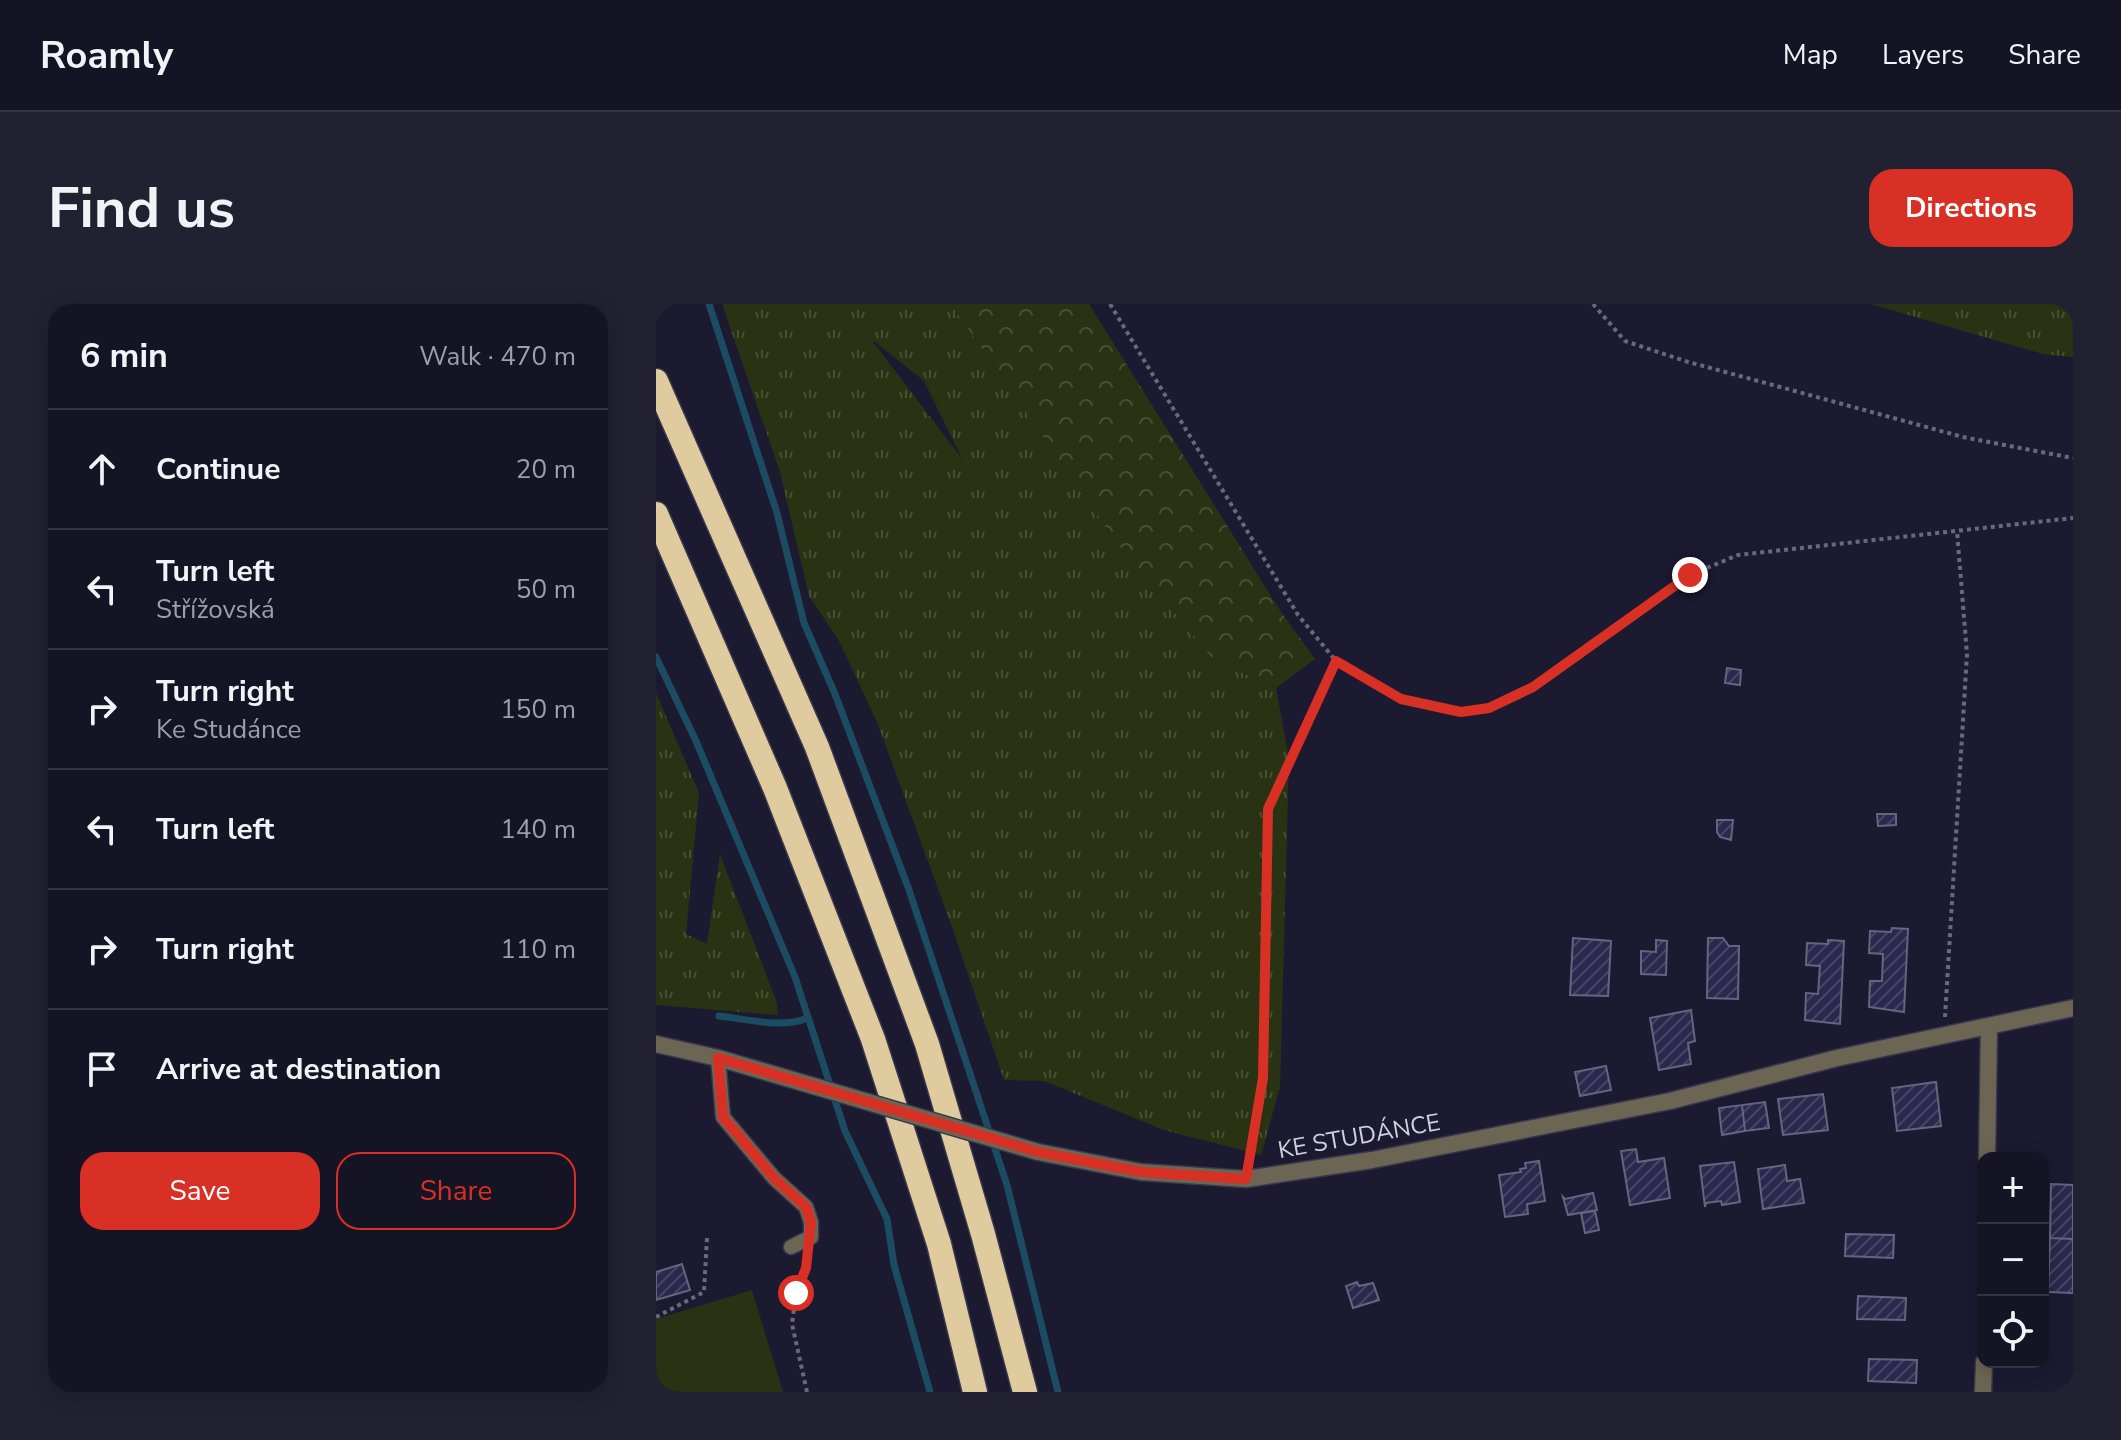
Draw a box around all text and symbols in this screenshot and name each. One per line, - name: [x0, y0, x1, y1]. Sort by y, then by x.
- text: Roamly: [40, 30, 173, 81]
- text: Map: [1783, 36, 1838, 74]
- text: Layers: [1882, 36, 1964, 74]
- text: Share: [2008, 36, 2081, 74]
- button: Directions: [1869, 169, 2073, 247]
- text: Find us: [48, 170, 235, 247]
- text: 6 min: [80, 333, 168, 379]
- text: Walk · 470 m: [419, 339, 576, 374]
- icon: ahead: [80, 447, 124, 491]
- text: Continue: [156, 449, 281, 490]
- text: 20 m: [516, 452, 576, 487]
- text: Turn left: [156, 551, 274, 592]
- route end: [1672, 557, 1708, 593]
- icon: left: [80, 567, 124, 611]
- text: 50 m: [516, 572, 576, 607]
- text: Střížovská: [156, 592, 275, 627]
- text: Turn right: [156, 671, 294, 712]
- icon: right: [80, 687, 124, 731]
- text: 150 m: [500, 692, 576, 727]
- text: Ke Studánce: [156, 712, 301, 747]
- icon: left: [80, 807, 124, 851]
- text: Turn left: [156, 809, 274, 850]
- text: 140 m: [500, 812, 576, 847]
- icon: right: [80, 927, 124, 971]
- text: Turn right: [156, 929, 294, 970]
- text: 110 m: [500, 932, 576, 967]
- icon: arrive: [80, 1047, 124, 1091]
- text: Arrive at destination: [156, 1049, 441, 1090]
- street label: KE STUDÁNCE: [1275, 1106, 1443, 1166]
- button: Save: [80, 1152, 320, 1230]
- button: Share: [336, 1152, 576, 1230]
- map controls: [1977, 1152, 2049, 1368]
- button: +: [1977, 1152, 2049, 1224]
- button: −: [1977, 1224, 2049, 1296]
- route start: [778, 1275, 814, 1311]
- button: locate: [1977, 1296, 2049, 1368]

